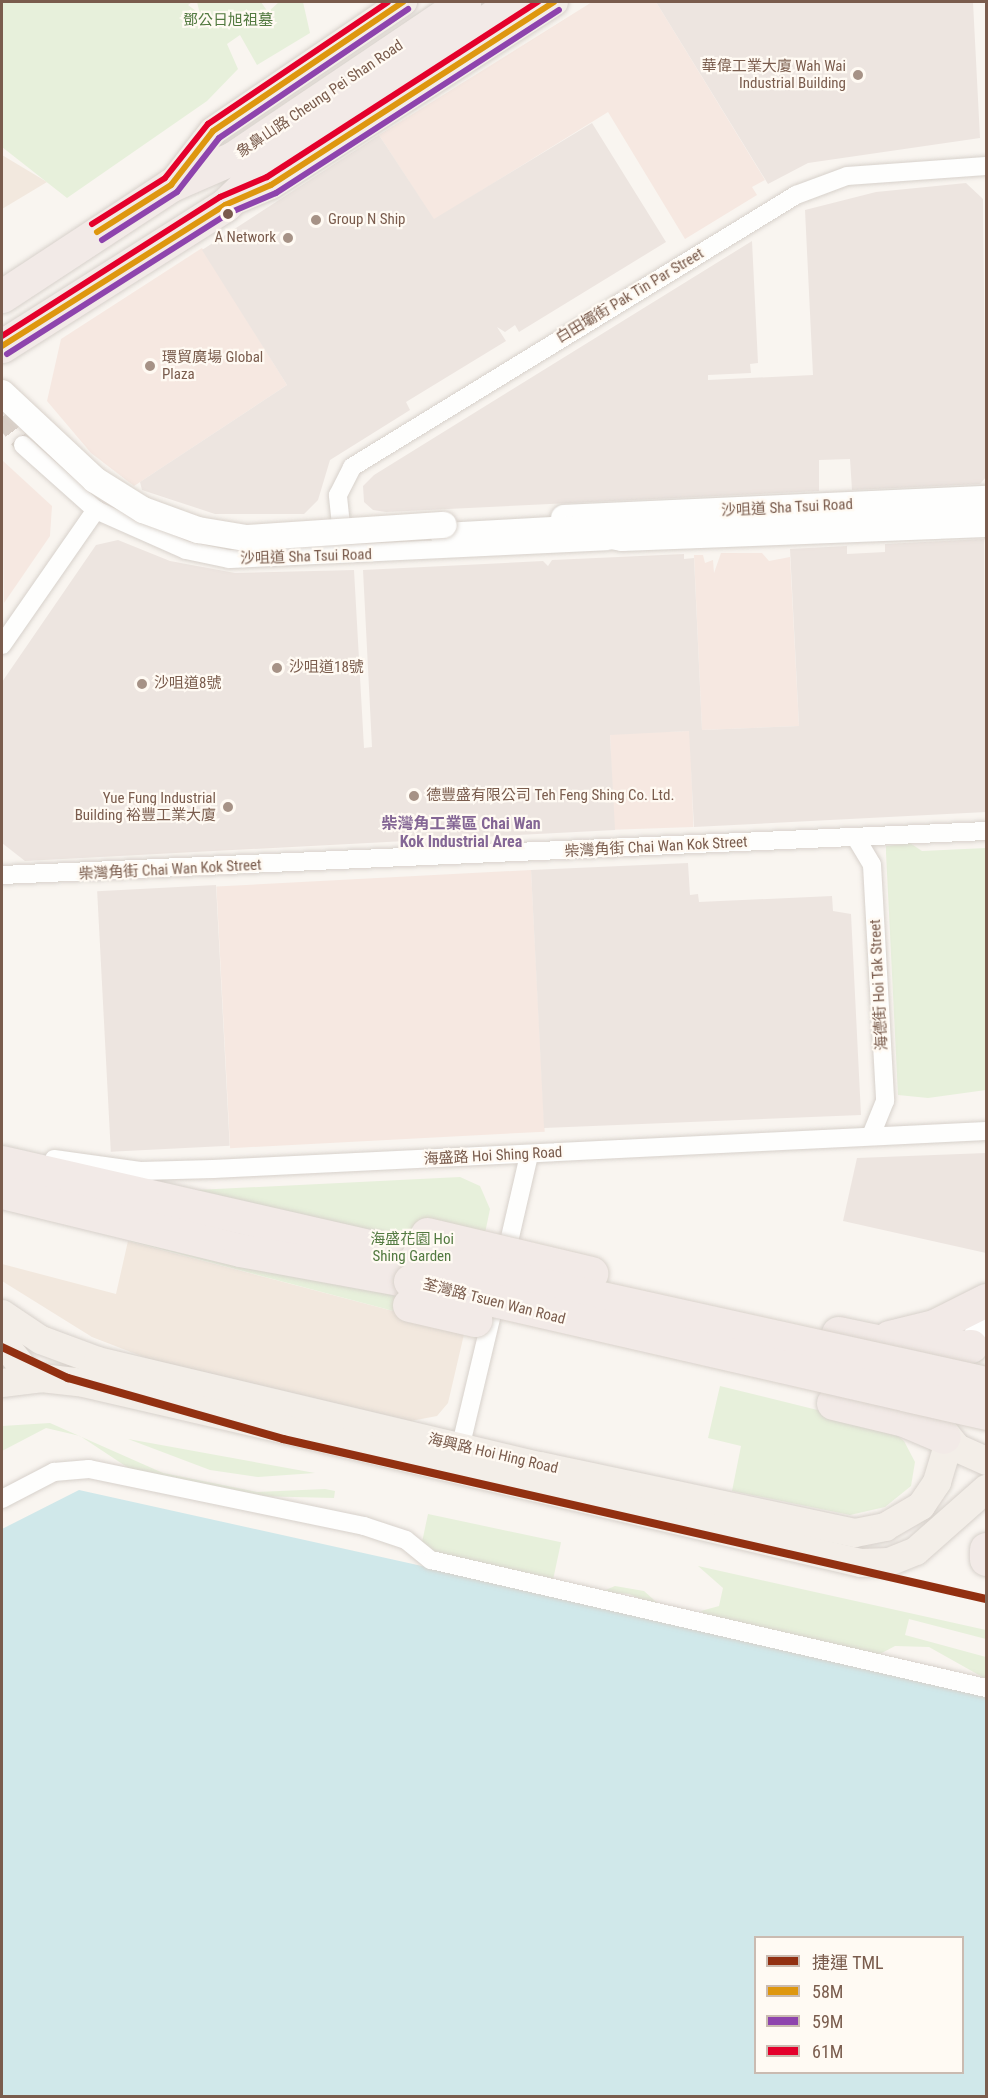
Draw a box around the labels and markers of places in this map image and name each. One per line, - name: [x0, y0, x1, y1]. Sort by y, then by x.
- place label: 華偉工業大廈 Wah Wai Industrial Building: [702, 57, 846, 92]
- marker: 華偉工業大廈 Wah Wai Industrial Building: [851, 68, 865, 82]
- unlabelled marker: [222, 208, 234, 220]
- place label: Group N Ship: [328, 211, 406, 229]
- marker: Group N Ship: [309, 213, 323, 227]
- place label: A Network: [215, 229, 276, 247]
- marker: A Network: [281, 231, 295, 245]
- place label: 環貿廣場 Global Plaza: [162, 348, 263, 383]
- marker: 環貿廣場 Global Plaza: [143, 359, 157, 373]
- place label: 沙咀道18號: [289, 659, 364, 677]
- marker: 沙咀道18號: [270, 661, 284, 675]
- place label: 沙咀道8號: [154, 675, 221, 693]
- marker: 沙咀道8號: [135, 677, 149, 691]
- place label: 德豐盛有限公司 Teh Feng Shing Co. Ltd.: [426, 787, 674, 805]
- place label: Yue Fung Industrial Building 裕豐工業大廈: [75, 789, 216, 824]
- marker: 德豐盛有限公司 Teh Feng Shing Co. Ltd.: [407, 789, 421, 803]
- marker: Yue Fung Industrial Building 裕豐工業大廈: [221, 800, 235, 814]

